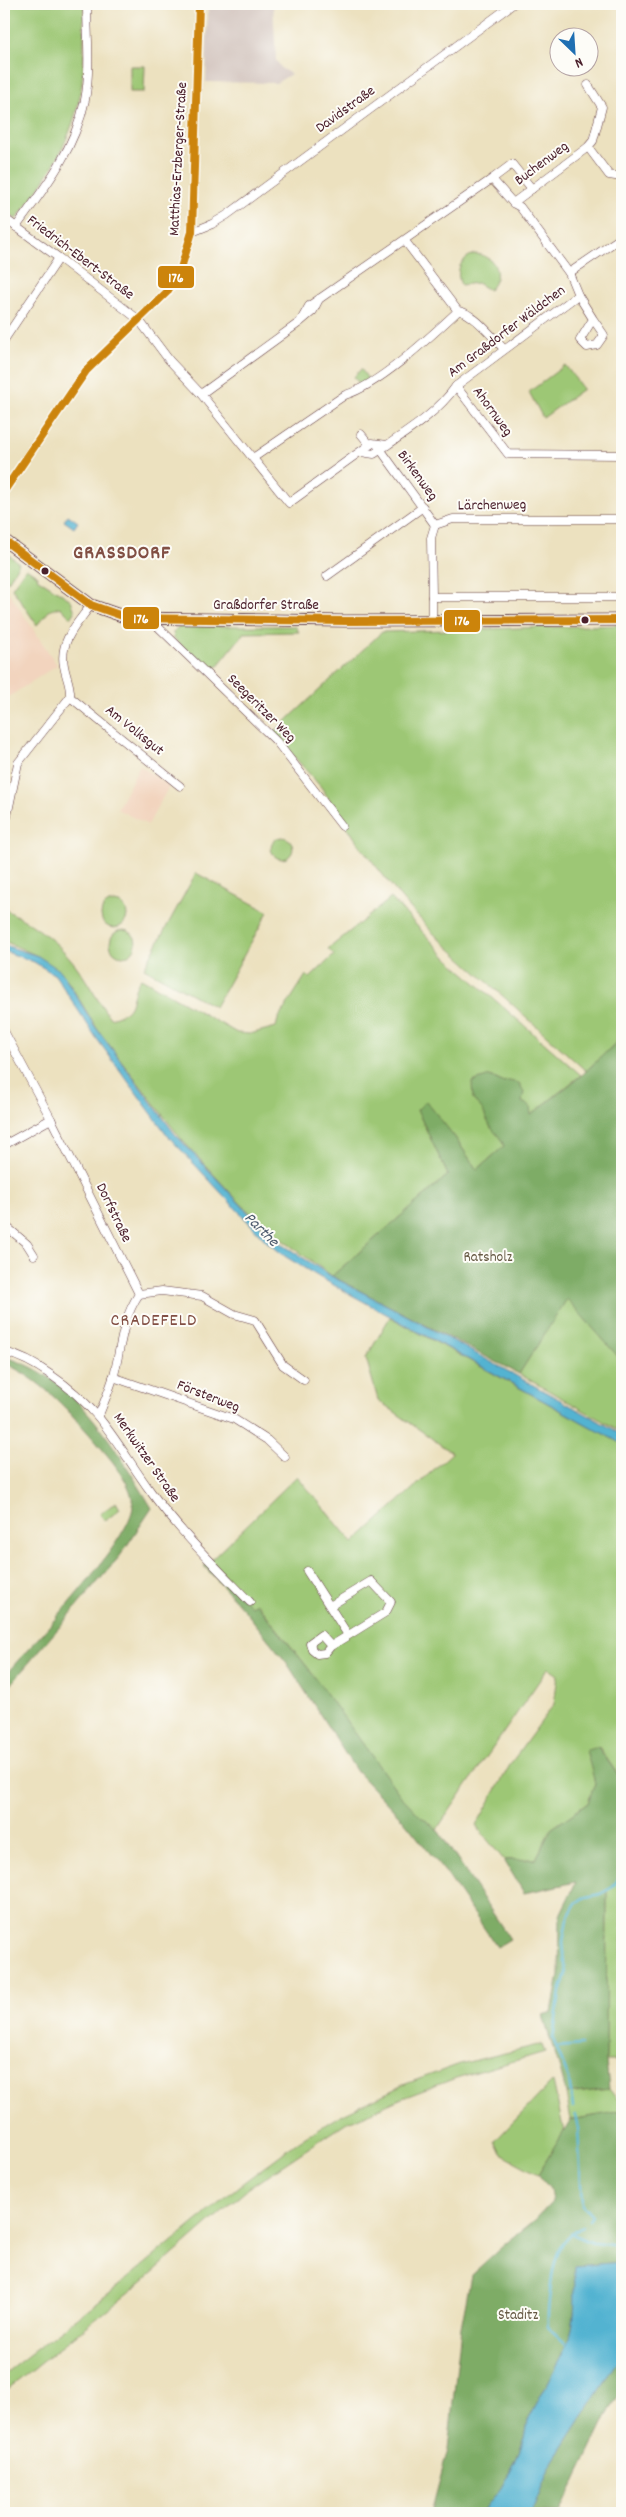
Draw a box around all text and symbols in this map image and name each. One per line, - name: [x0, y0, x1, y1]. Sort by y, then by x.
- north arrow: [548, 28, 598, 78]
- text: N: [571, 51, 586, 73]
- street label: Matthias-Erzberger-Straße: [164, 81, 194, 237]
- street label: Davidstraße: [312, 81, 381, 139]
- street label: Buchenweg: [510, 136, 574, 192]
- street label: Friedrich-Ebert-Straße: [22, 210, 139, 306]
- line badge: 176: [157, 265, 195, 289]
- text: 176: [168, 269, 184, 289]
- street label: Am Graßdorfer Wäldchen: [443, 280, 571, 384]
- street label: Ahornweg: [466, 382, 518, 442]
- street label: Birkenweg: [391, 446, 443, 506]
- street label: Lärchenweg: [458, 494, 526, 518]
- district label: GRASSDORF: [73, 540, 171, 568]
- unlabelled marker: [40, 566, 50, 576]
- street label: Graßdorfer Straße: [213, 595, 319, 617]
- line badge: 176: [122, 606, 160, 630]
- line badge: 176: [443, 609, 481, 633]
- text: 176: [133, 610, 149, 630]
- text: 176: [454, 612, 470, 632]
- unlabelled marker: [580, 615, 590, 625]
- street label: Seegeritzer Weg: [221, 669, 301, 749]
- street label: Am Volksgut: [100, 700, 169, 762]
- street label: Dorfstraße: [89, 1180, 137, 1247]
- water label: Parthe: [238, 1207, 284, 1253]
- park label: Ratsholz: [463, 1247, 513, 1269]
- district label: CRADEFELD: [111, 1309, 197, 1334]
- street label: Försterweg: [173, 1375, 243, 1419]
- street label: Merkwitzer Straße: [107, 1409, 185, 1508]
- park label: Staditz: [498, 2305, 538, 2327]

